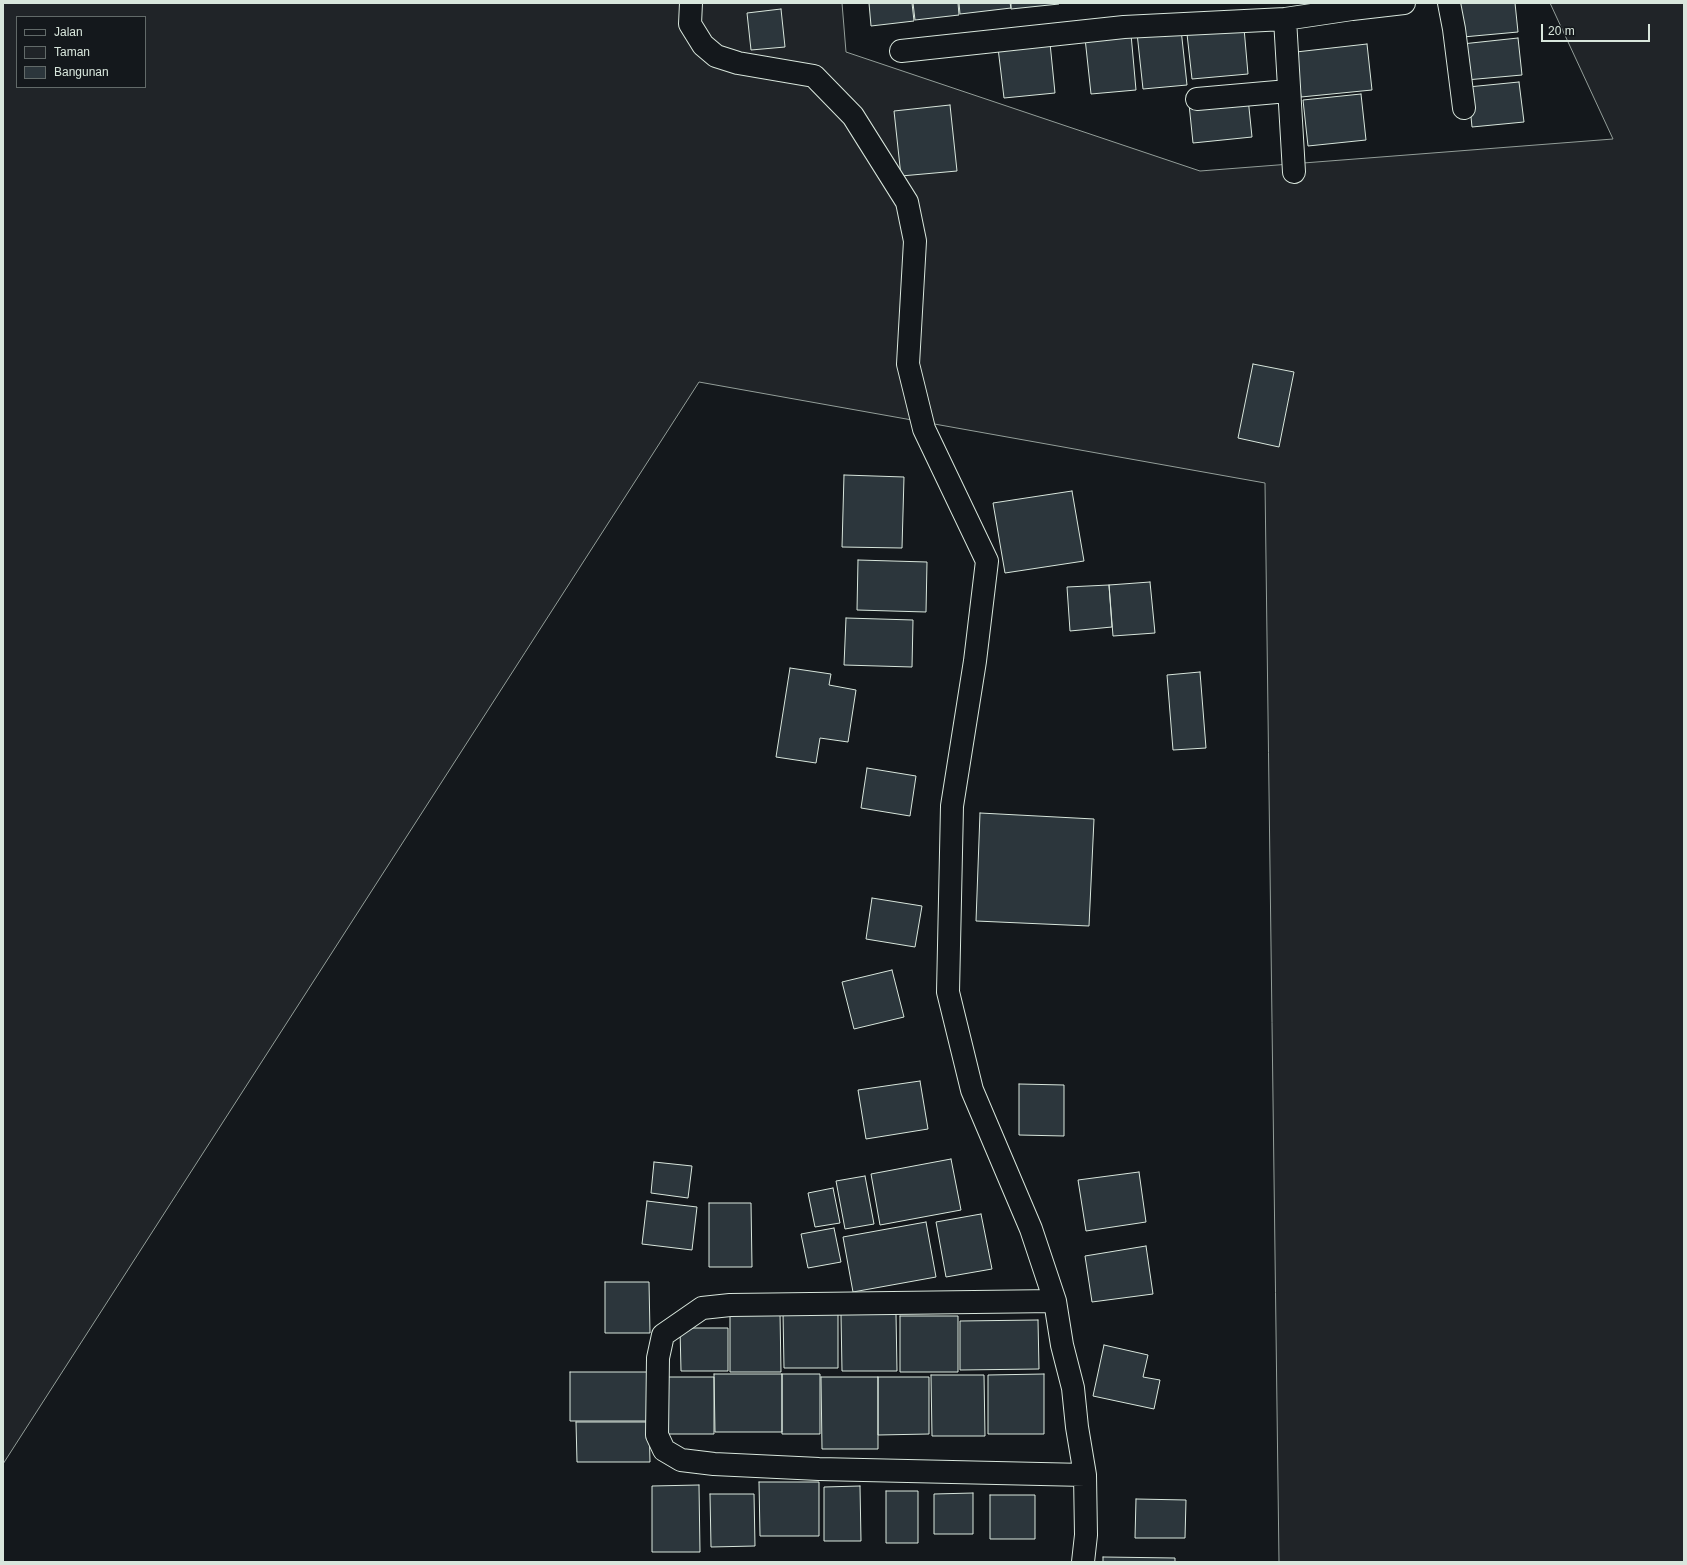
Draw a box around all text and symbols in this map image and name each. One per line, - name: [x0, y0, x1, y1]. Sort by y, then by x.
- legend: [16, 16, 146, 88]
- scale bar: [1543, 16, 1652, 42]
- text: 20 m: [1548, 24, 1575, 38]
- text: Jalan: [54, 25, 83, 39]
- text: Taman: [54, 45, 90, 59]
- text: Bangunan: [54, 65, 109, 79]

